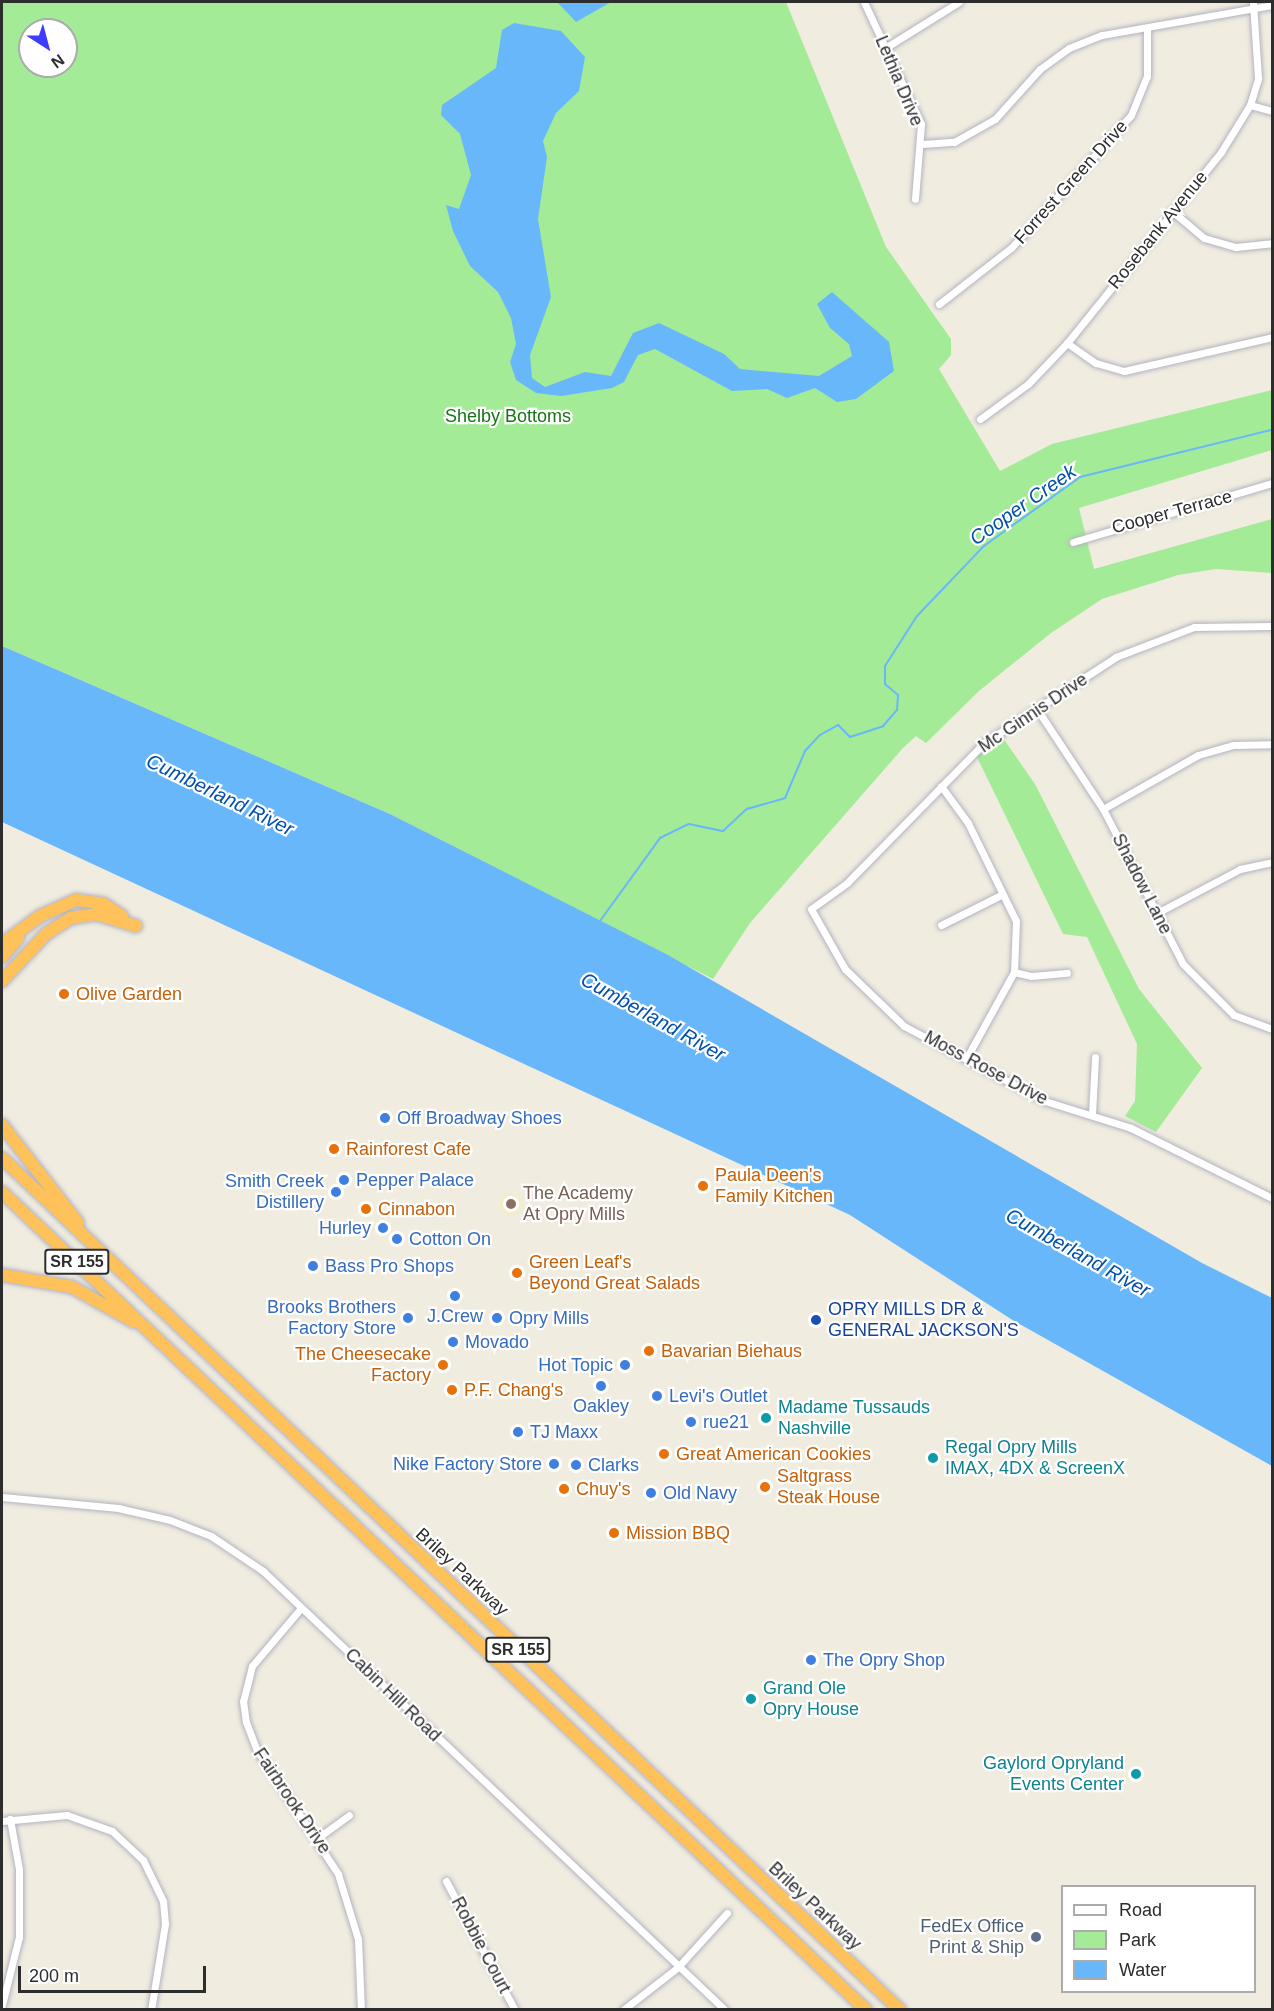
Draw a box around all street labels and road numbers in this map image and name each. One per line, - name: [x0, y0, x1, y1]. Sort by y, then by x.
- street label: Lethia Drive: [870, 33, 928, 129]
- street label: Forrest Green Drive: [1010, 116, 1132, 248]
- street label: Rosebank Avenue: [1103, 166, 1213, 294]
- street label: Cooper Terrace: [1109, 486, 1235, 538]
- street label: Mc Ginnis Drive: [974, 669, 1092, 757]
- street label: Shadow Lane: [1107, 830, 1177, 938]
- street label: Moss Rose Drive: [920, 1026, 1052, 1110]
- road number: SR 155: [44, 1249, 110, 1275]
- street label: Briley Parkway: [411, 1524, 513, 1620]
- road number: SR 155: [485, 1637, 551, 1663]
- street label: Cabin Hill Road: [341, 1644, 445, 1746]
- street label: Fairbrook Drive: [249, 1744, 335, 1858]
- street label: Briley Parkway: [764, 1858, 866, 1954]
- street label: Robbie Court: [447, 1893, 515, 1997]

